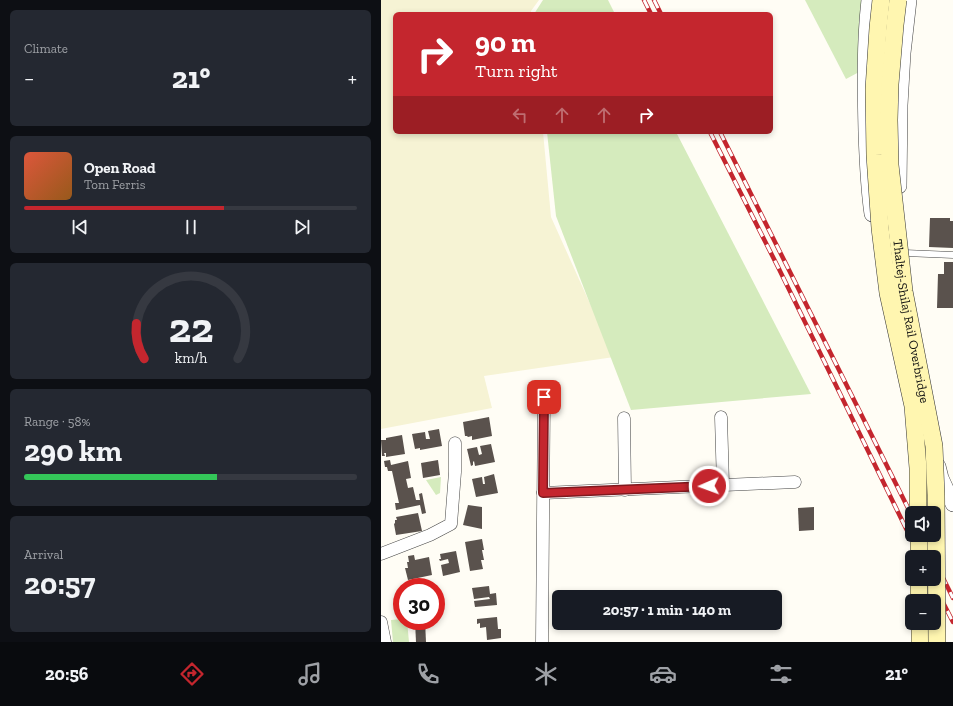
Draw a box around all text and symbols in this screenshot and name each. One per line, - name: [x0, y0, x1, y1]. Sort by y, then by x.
- text: 90 m: [475, 26, 536, 59]
- icon: right: [409, 28, 461, 80]
- text: Climate: [24, 41, 68, 56]
- text: 21°: [172, 60, 210, 96]
- text: Turn right: [475, 60, 557, 82]
- text: −: [24, 65, 34, 92]
- text: +: [348, 65, 357, 92]
- icon: left: [509, 104, 531, 126]
- icon: ahead: [551, 104, 573, 126]
- icon: ahead: [593, 104, 615, 126]
- icon: right: [635, 104, 657, 126]
- text: Open Road: [84, 159, 156, 177]
- text: Tom Ferris: [84, 177, 145, 192]
- icon: previous: [69, 216, 91, 238]
- icon: pause: [180, 216, 202, 238]
- icon: next: [291, 216, 313, 238]
- street label: Thaltej-Shilaj Rail Overbridge: [890, 238, 933, 404]
- text: 22: [168, 303, 213, 353]
- text: km/h: [174, 350, 207, 367]
- pin: [527, 380, 561, 414]
- icon: arrive: [533, 386, 555, 408]
- text: Range · 58%: [24, 414, 90, 429]
- text: 290 km: [24, 433, 122, 469]
- position arrow: [688, 465, 730, 507]
- map controls: [905, 506, 941, 630]
- button: sound: [905, 506, 941, 542]
- text: Arrival: [24, 547, 63, 562]
- button: +: [905, 550, 941, 586]
- text: 20:57: [24, 566, 95, 602]
- speed limit sign: 30: [393, 578, 445, 630]
- button: −: [905, 594, 941, 630]
- text: 20:57 · 1 min · 140 m: [603, 601, 731, 619]
- icon: directions: [178, 660, 206, 688]
- icon: music: [296, 660, 324, 688]
- icon: phone: [414, 660, 442, 688]
- icon: climate: [532, 660, 560, 688]
- icon: car: [649, 660, 677, 688]
- icon: filters: [767, 660, 795, 688]
- text: 20:56: [45, 663, 88, 685]
- text: 21°: [885, 663, 908, 685]

